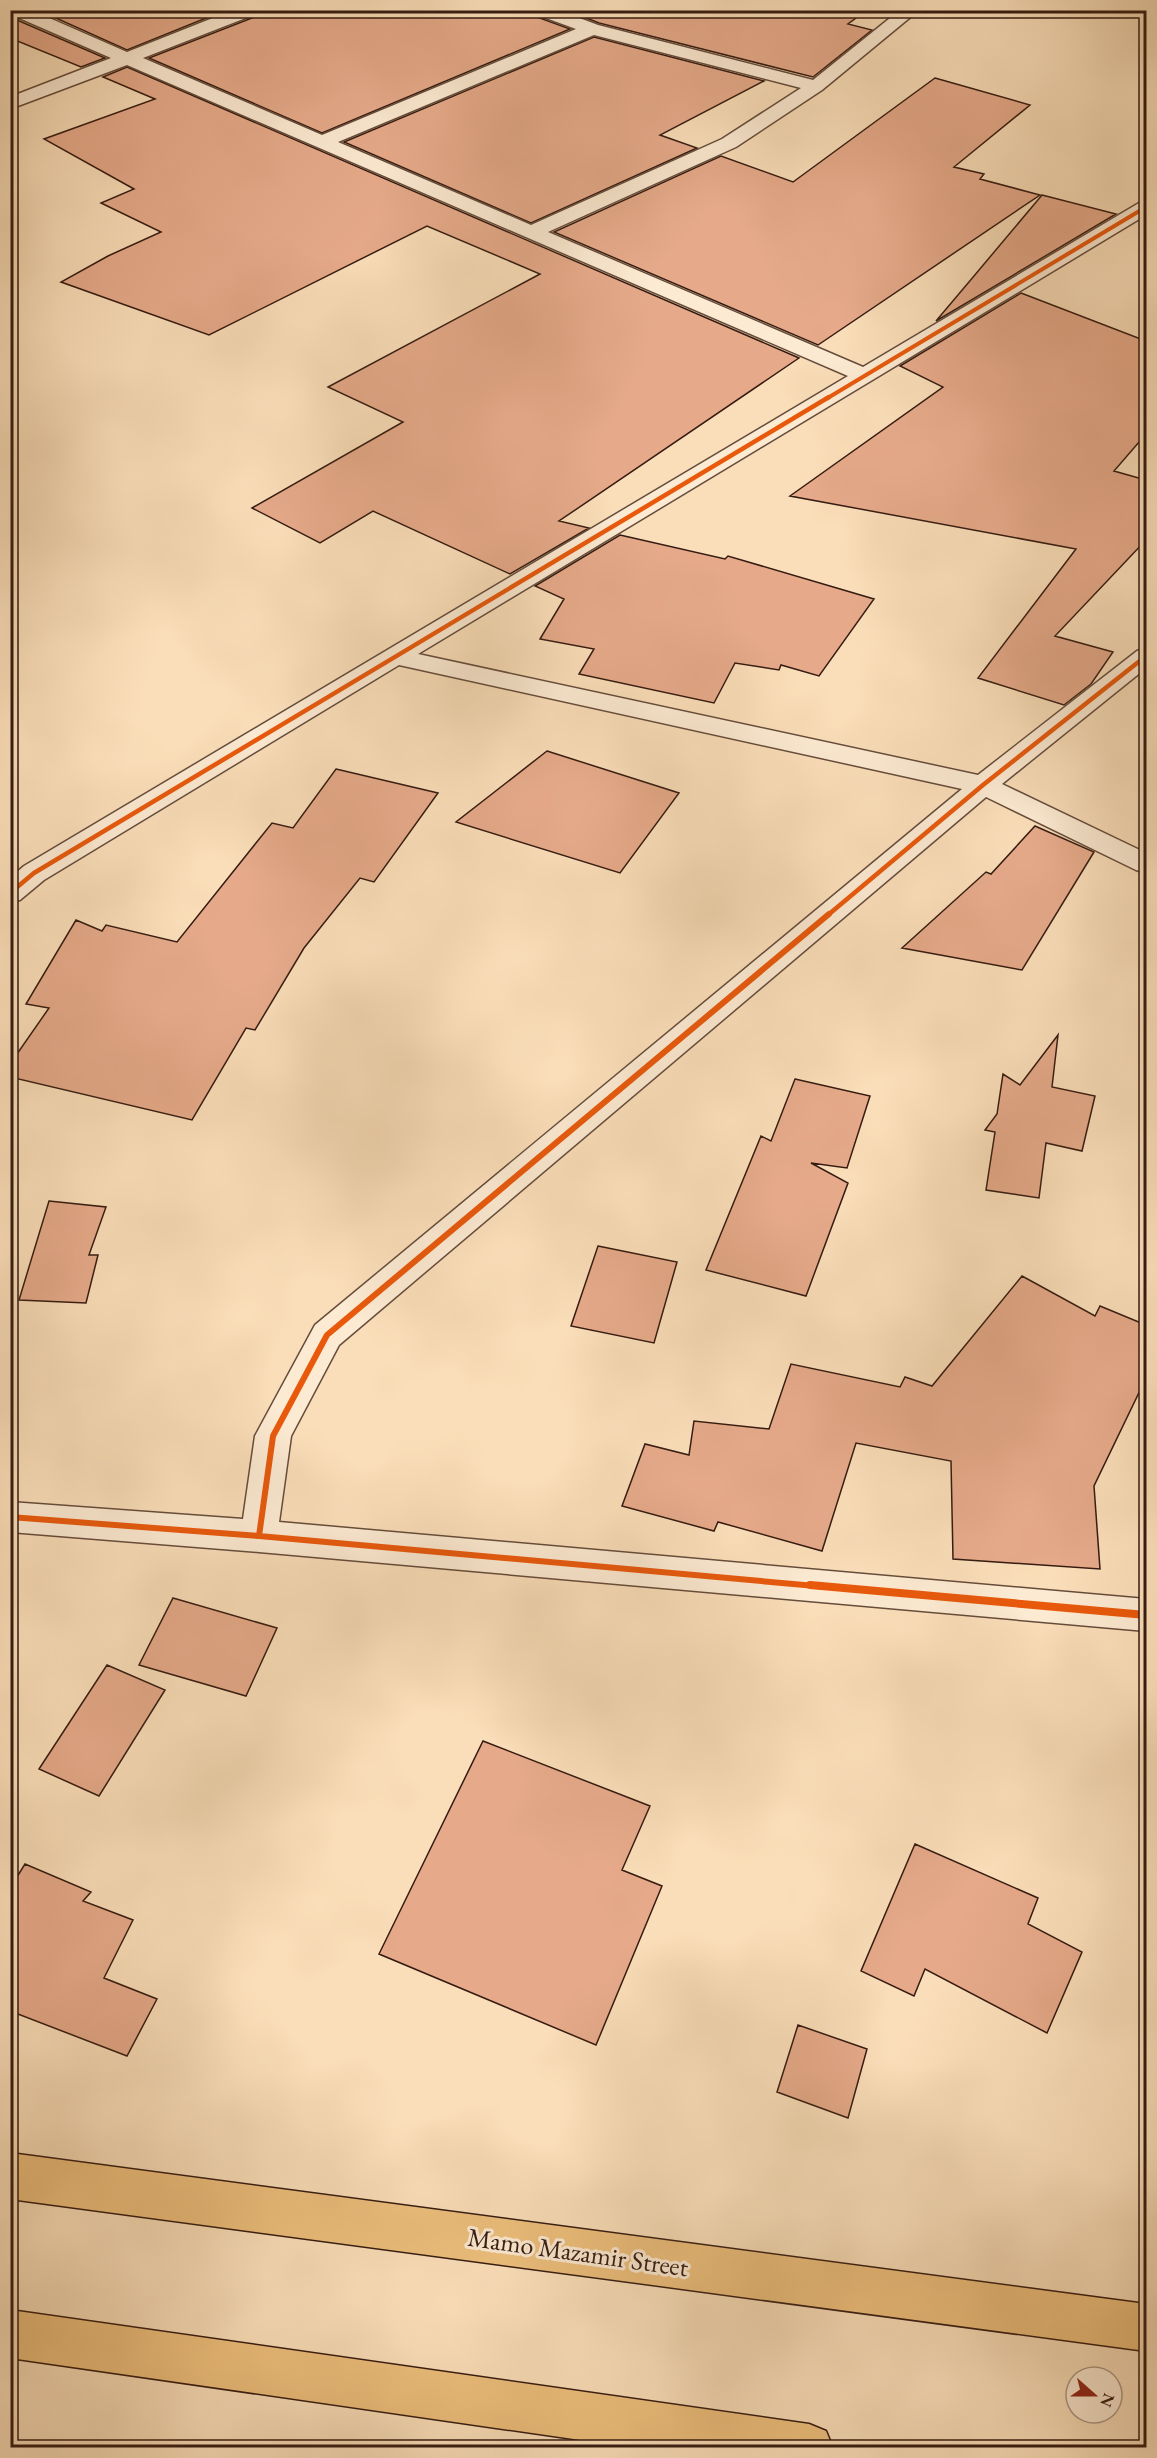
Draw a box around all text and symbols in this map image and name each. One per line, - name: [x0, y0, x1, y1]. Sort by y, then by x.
- street label: Mamo Mazamir Street: [466, 2220, 690, 2284]
- north arrow: [1064, 2365, 1124, 2425]
- text: N: [1095, 2390, 1120, 2410]

